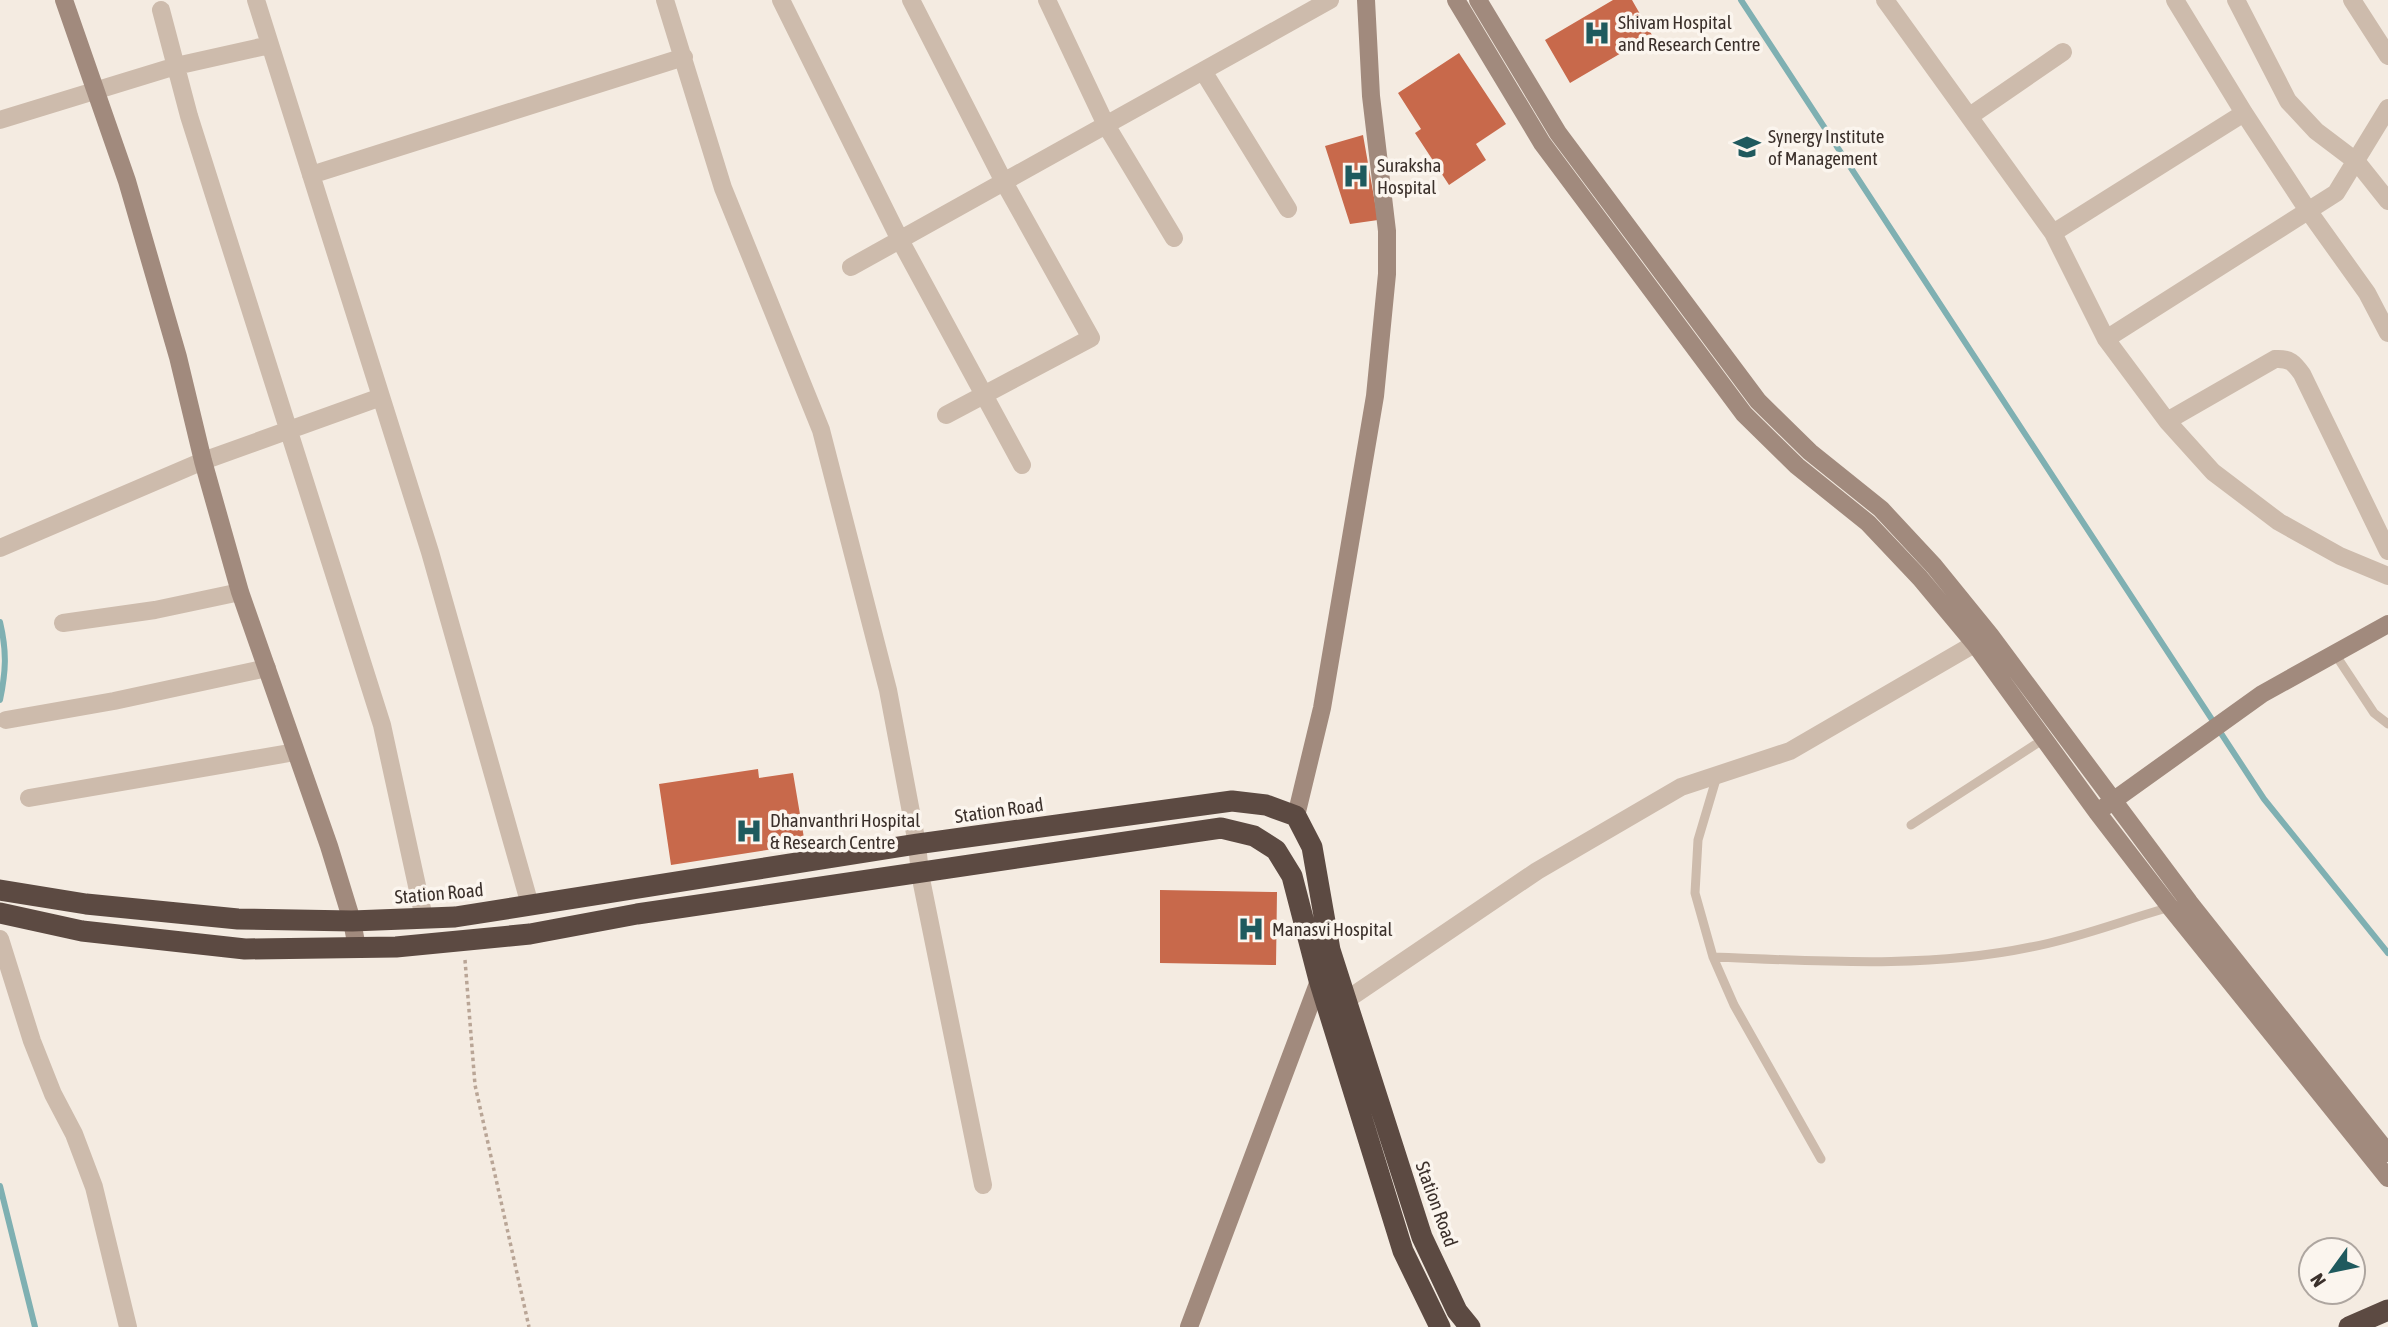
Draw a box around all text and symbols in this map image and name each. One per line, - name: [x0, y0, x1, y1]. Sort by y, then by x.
- place label: Shivam Hospital and Research Centre: [1618, 11, 1761, 55]
- hospital icon: Shivam Hospital and Research Centre: [1582, 18, 1612, 48]
- place label: Synergy Institute of Management: [1768, 125, 1884, 169]
- school or university icon: Synergy Institute of Management: [1732, 132, 1762, 162]
- place label: Suraksha Hospital: [1377, 154, 1441, 198]
- hospital icon: Suraksha Hospital: [1341, 161, 1371, 191]
- street label: Station Road: [953, 793, 1045, 827]
- place label: Dhanvanthri Hospital & Research Centre: [770, 809, 920, 853]
- hospital icon: Dhanvanthri Hospital & Research Centre: [734, 816, 764, 846]
- street label: Station Road: [394, 878, 484, 908]
- hospital icon: Manasvi Hospital: [1236, 914, 1266, 944]
- place label: Manasvi Hospital: [1272, 918, 1393, 940]
- street label: Station Road: [1411, 1158, 1463, 1250]
- north arrow: [2297, 1236, 2367, 1306]
- text: N: [2305, 1270, 2330, 1291]

